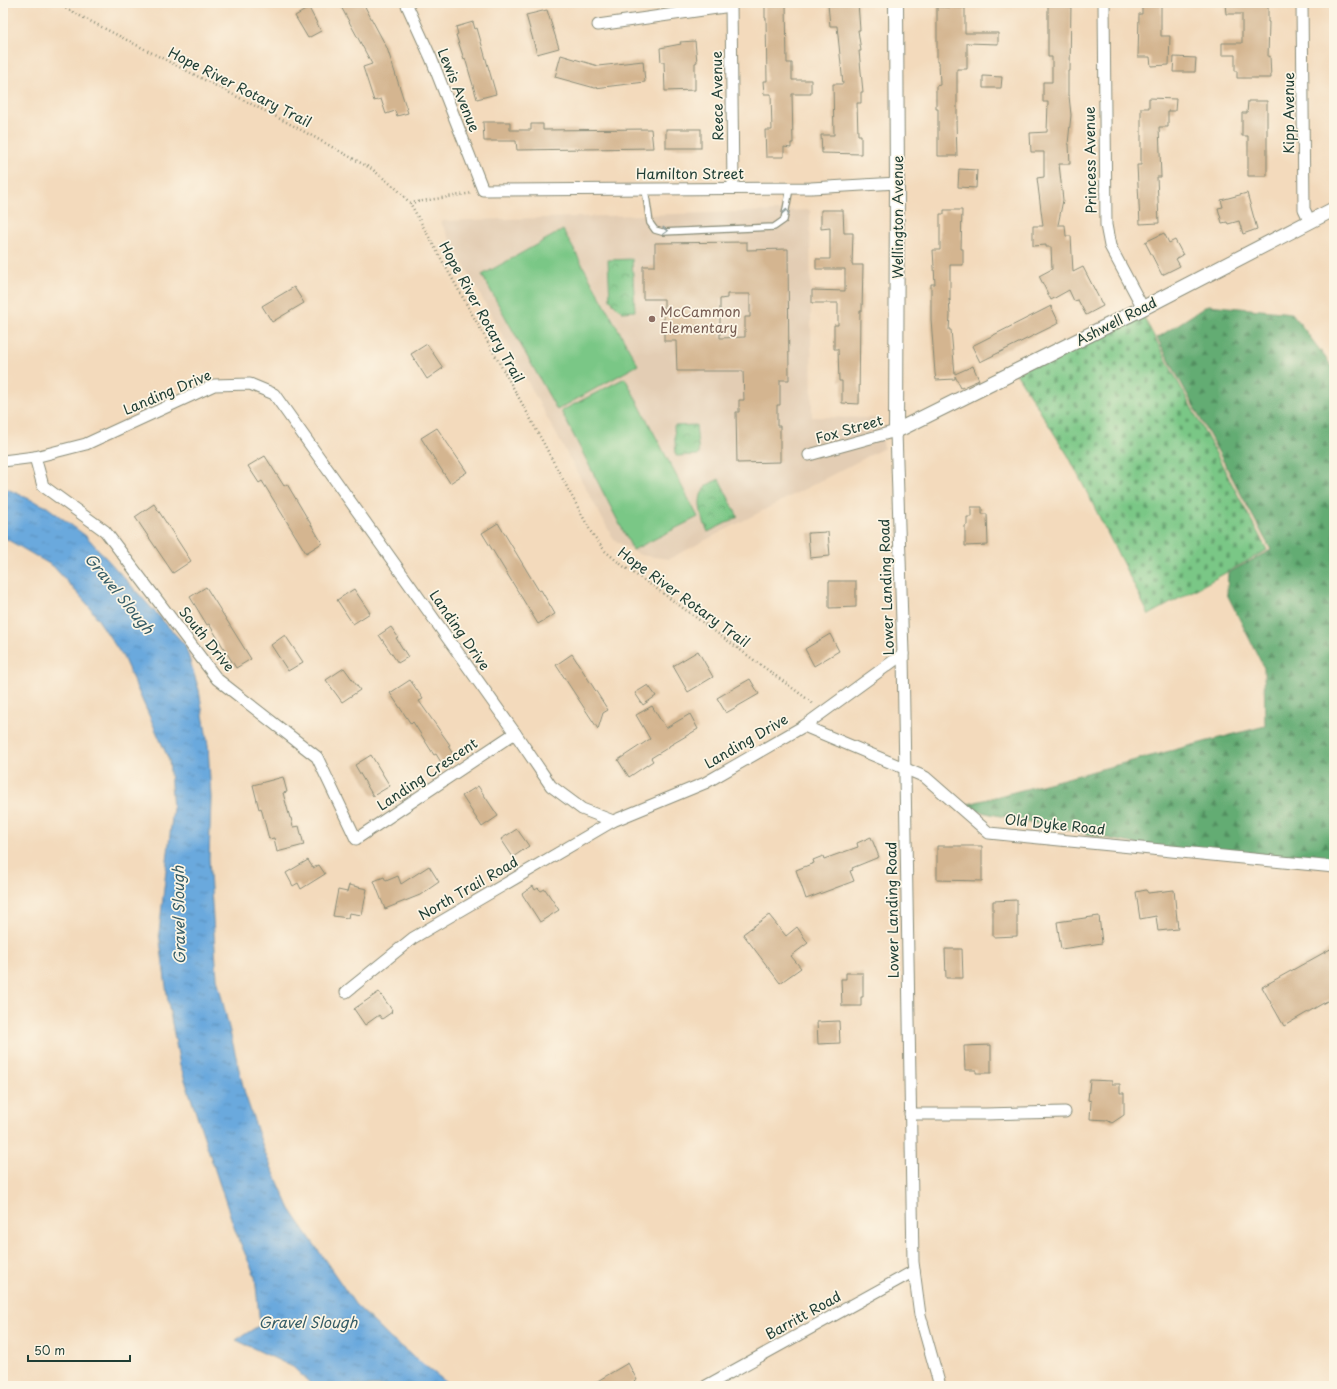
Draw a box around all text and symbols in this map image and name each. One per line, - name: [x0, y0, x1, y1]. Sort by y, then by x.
- street label: Hope River Rotary Trail: [165, 42, 315, 132]
- street label: Lewis Avenue: [433, 45, 485, 135]
- street label: Reece Avenue: [706, 51, 728, 141]
- street label: Kipp Avenue: [1278, 72, 1299, 154]
- street label: Princess Avenue: [1079, 106, 1101, 214]
- street label: Wellington Avenue: [887, 155, 908, 279]
- street label: Hamilton Street: [636, 163, 744, 184]
- one-way arrow: [781, 209, 789, 215]
- one-way arrow: [662, 227, 668, 235]
- street label: Hope River Rotary Trail: [434, 238, 530, 386]
- street label: Ashwell Road: [1072, 291, 1160, 351]
- place label: McCammon Elementary: [660, 301, 741, 338]
- marker: McCammon Elementary: [647, 314, 657, 324]
- street label: Landing Drive: [120, 364, 214, 420]
- street label: Fox Street: [813, 409, 885, 449]
- street label: Lower Landing Road: [873, 518, 899, 656]
- street label: Hope River Rotary Trail: [614, 542, 754, 652]
- water label: Gravel Slough: [80, 547, 161, 639]
- street label: Landing Drive: [425, 586, 495, 674]
- street label: South Drive: [174, 602, 240, 676]
- street label: Landing Drive: [700, 708, 792, 774]
- street label: Landing Crescent: [373, 732, 482, 815]
- street label: Old Dyke Road: [1004, 808, 1106, 840]
- street label: Lower Landing Road: [880, 841, 904, 979]
- street label: North Trail Road: [414, 851, 522, 925]
- water label: Gravel Slough: [166, 864, 190, 965]
- street label: Barritt Road: [761, 1286, 845, 1344]
- water label: Gravel Slough: [259, 1310, 358, 1333]
- scale bar: [28, 1337, 130, 1363]
- text: 50 m: [34, 1341, 65, 1359]

